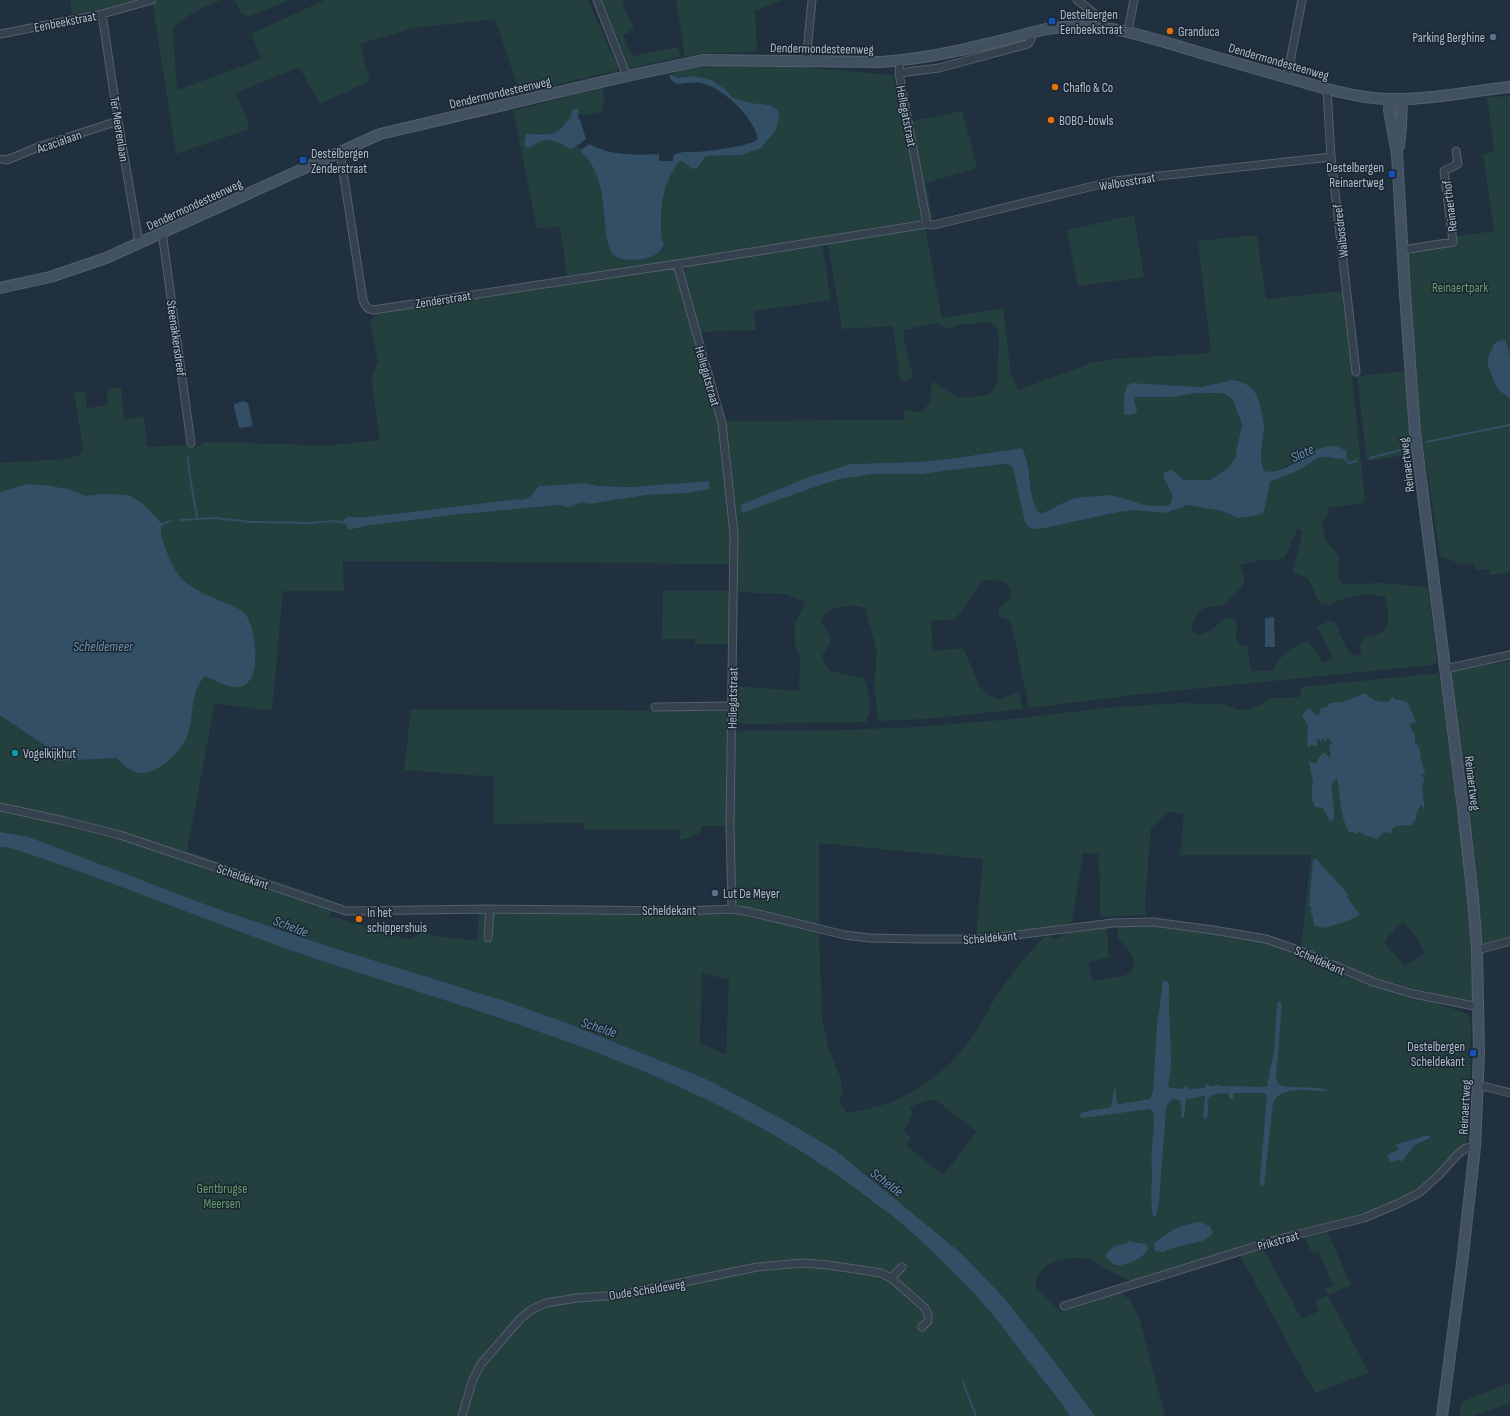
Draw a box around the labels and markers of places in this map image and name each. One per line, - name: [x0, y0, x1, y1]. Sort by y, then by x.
- place label: Destelbergen Eenbeekstraat: [1060, 7, 1123, 38]
- marker: Destelbergen Eenbeekstraat: [1047, 16, 1057, 26]
- place label: Granduca: [1178, 24, 1220, 40]
- marker: Granduca: [1165, 26, 1175, 36]
- place label: Parking Berghine: [1412, 30, 1485, 46]
- marker: Parking Berghine: [1488, 32, 1498, 42]
- place label: Chaflo & Co: [1063, 80, 1113, 96]
- marker: Chaflo & Co: [1050, 82, 1060, 92]
- place label: BOBO-bowls: [1059, 113, 1114, 129]
- marker: BOBO-bowls: [1046, 115, 1056, 125]
- place label: Destelbergen Zenderstraat: [311, 146, 369, 177]
- marker: Destelbergen Zenderstraat: [298, 155, 308, 165]
- place label: Destelbergen Reinaertweg: [1326, 160, 1384, 191]
- marker: Destelbergen Reinaertweg: [1387, 169, 1397, 179]
- place label: Vogelkijkhut: [23, 746, 76, 762]
- marker: Vogelkijkhut: [10, 748, 20, 758]
- place label: Lut De Meyer: [723, 886, 780, 902]
- marker: Lut De Meyer: [710, 888, 720, 898]
- place label: In het schippershuis: [367, 905, 427, 936]
- marker: In het schippershuis: [354, 914, 364, 924]
- place label: Destelbergen Scheldekant: [1407, 1039, 1465, 1070]
- marker: Destelbergen Scheldekant: [1468, 1048, 1478, 1058]

